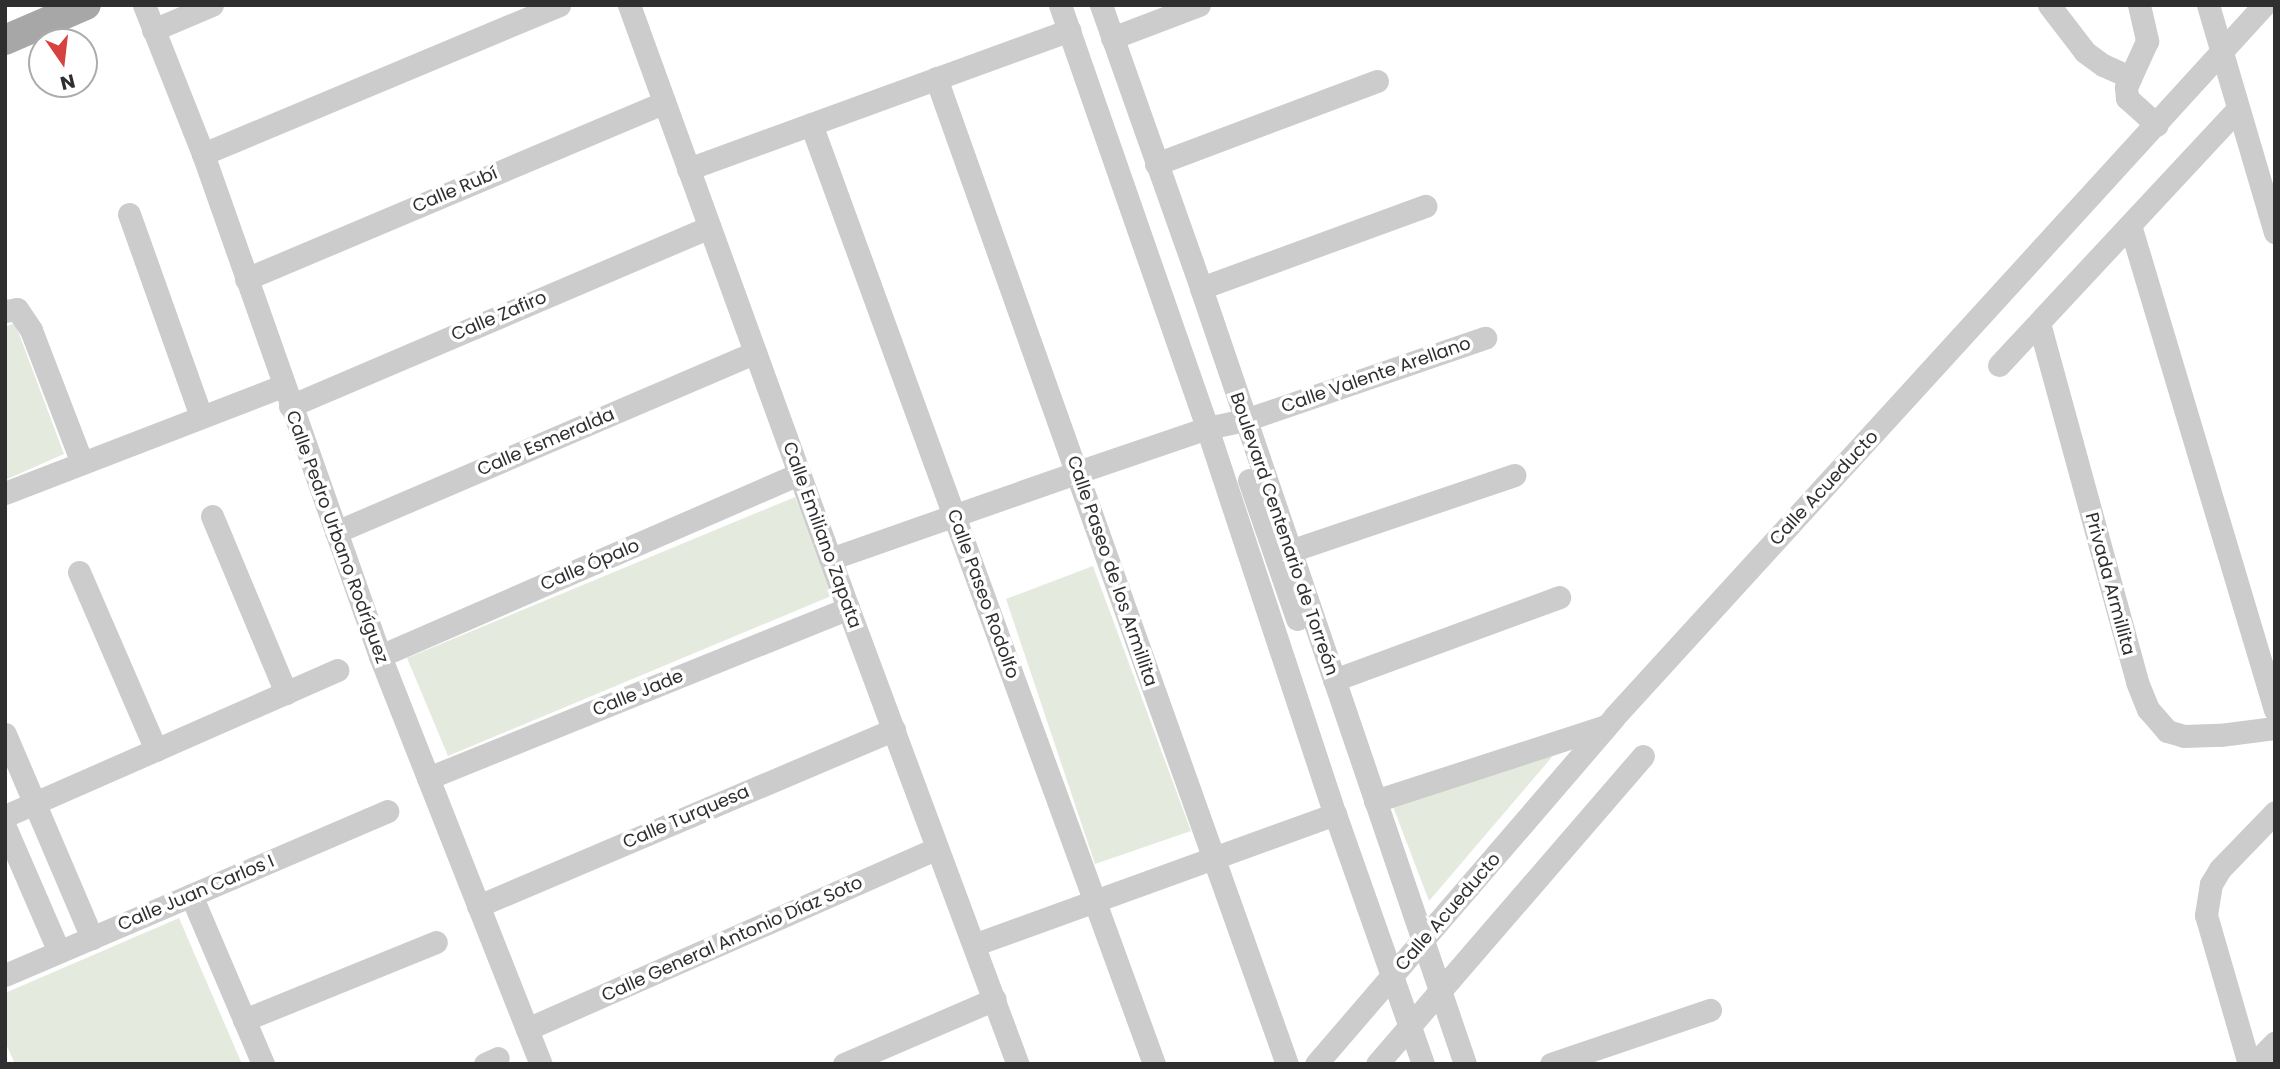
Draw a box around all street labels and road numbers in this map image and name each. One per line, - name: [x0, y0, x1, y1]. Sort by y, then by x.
- street label: Calle Rubí: [409, 162, 501, 218]
- street label: Calle Zafiro: [448, 286, 550, 346]
- street label: Calle Valente Arellano: [1278, 332, 1474, 418]
- street label: Boulevard Centenario de Torreón: [1225, 390, 1343, 678]
- street label: Calle Esmeralda: [474, 403, 618, 481]
- street label: Calle Pedro Urbano Rodríguez: [281, 408, 393, 666]
- street label: Calle Acueducto: [1765, 426, 1883, 550]
- street label: Calle Emiliano Zapata: [778, 439, 866, 631]
- street label: Calle Paseo de los Armillita: [1062, 453, 1162, 689]
- street label: Calle Paseo Rodolfo: [942, 506, 1024, 682]
- street label: Privada Armillita: [2081, 510, 2139, 658]
- street label: Calle Ópalo: [537, 534, 643, 596]
- street label: Calle Jade: [589, 665, 687, 721]
- street label: Calle Turquesa: [620, 781, 752, 853]
- street label: Calle Acueducto: [1391, 849, 1505, 975]
- street label: Calle Juan Carlos I: [115, 850, 277, 936]
- street label: Calle General Antonio Díaz Soto: [598, 872, 866, 1006]

